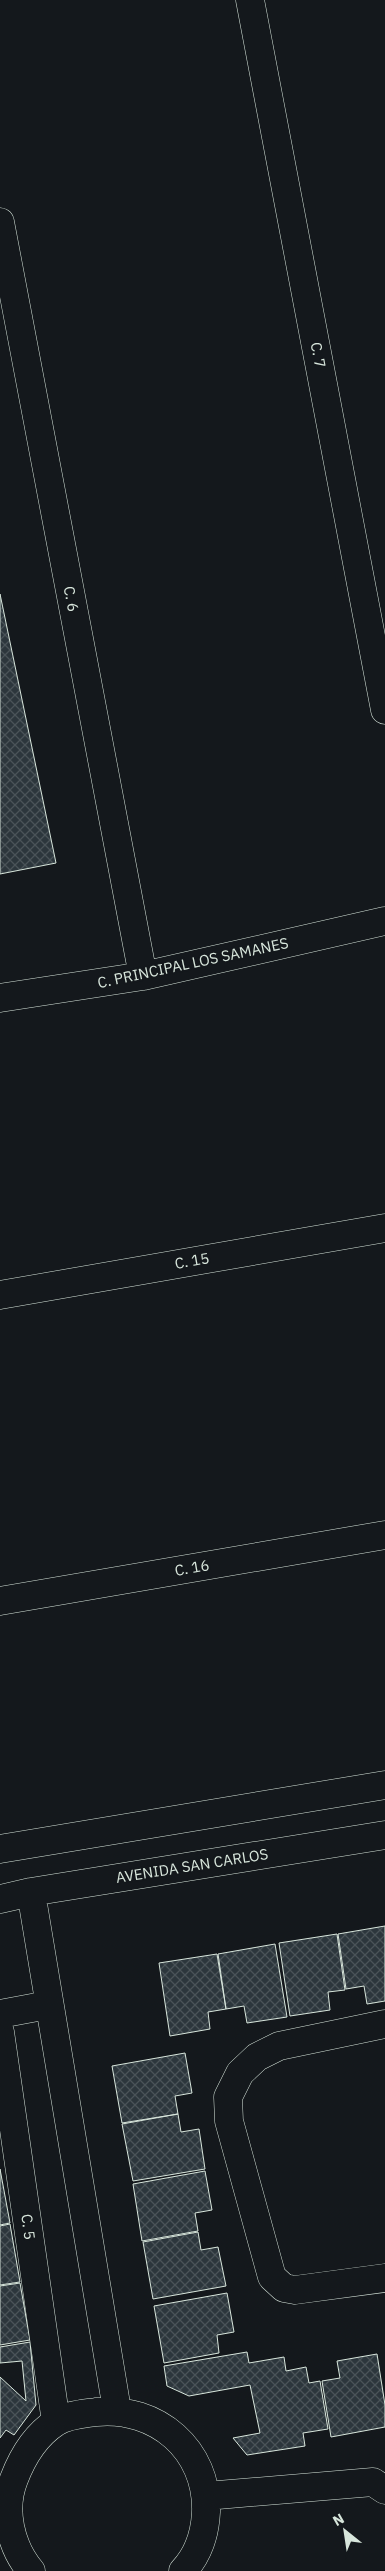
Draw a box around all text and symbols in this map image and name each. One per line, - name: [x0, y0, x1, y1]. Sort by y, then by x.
- street label: C. 7: [307, 340, 330, 369]
- street label: C. 6: [60, 584, 83, 613]
- street label: C. PRINCIPAL LOS SAMANES: [96, 933, 290, 992]
- street label: C. 15: [173, 1248, 211, 1273]
- street label: C. 16: [173, 1555, 211, 1580]
- street label: AVENIDA SAN CARLOS: [114, 1844, 269, 1887]
- street label: C. 5: [17, 2213, 40, 2241]
- north arrow: [320, 2506, 370, 2556]
- text: N: [330, 2509, 347, 2530]

